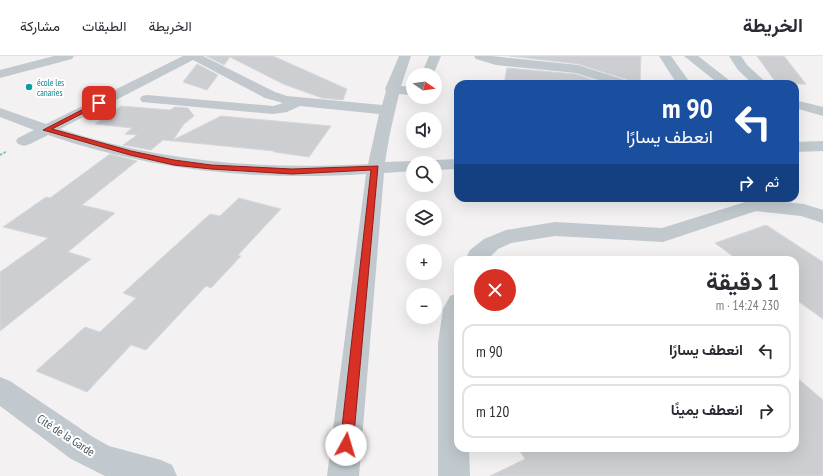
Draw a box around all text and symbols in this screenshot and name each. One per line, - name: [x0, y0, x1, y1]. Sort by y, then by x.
- text: الخريطة: [743, 13, 803, 37]
- text: مشاركة: [20, 17, 60, 35]
- text: الطبقات: [82, 17, 126, 35]
- text: الخريطة: [148, 17, 192, 35]
- north arrow: [406, 68, 442, 104]
- map controls: [406, 68, 442, 324]
- place label: école les canaries: [37, 77, 64, 98]
- marker: école les canaries: [24, 82, 34, 92]
- pin: [82, 86, 116, 120]
- text: 90 m: [662, 89, 713, 126]
- icon: arrive: [88, 92, 110, 114]
- icon: left: [727, 96, 779, 148]
- button: sound: [406, 112, 442, 148]
- text: انعطف يسارًا: [626, 125, 713, 148]
- button: search: [406, 156, 442, 192]
- icon: right: [735, 172, 757, 194]
- text: ثم: [765, 172, 779, 191]
- button: layers: [406, 200, 442, 236]
- button: +: [406, 244, 442, 280]
- text: 1 دقيقة: [706, 266, 779, 297]
- button: close: [474, 269, 516, 311]
- button: −: [406, 288, 442, 324]
- text: 230 m · 14:24: [716, 297, 779, 314]
- text: انعطف يسارًا: [669, 340, 743, 359]
- icon: left: [755, 340, 777, 362]
- text: 90 m: [476, 342, 502, 361]
- text: انعطف يمينًا: [671, 400, 743, 419]
- icon: right: [755, 400, 777, 422]
- text: 120 m: [476, 402, 509, 421]
- street label: Cité de la Garde: [34, 411, 98, 459]
- position arrow: [325, 424, 367, 466]

